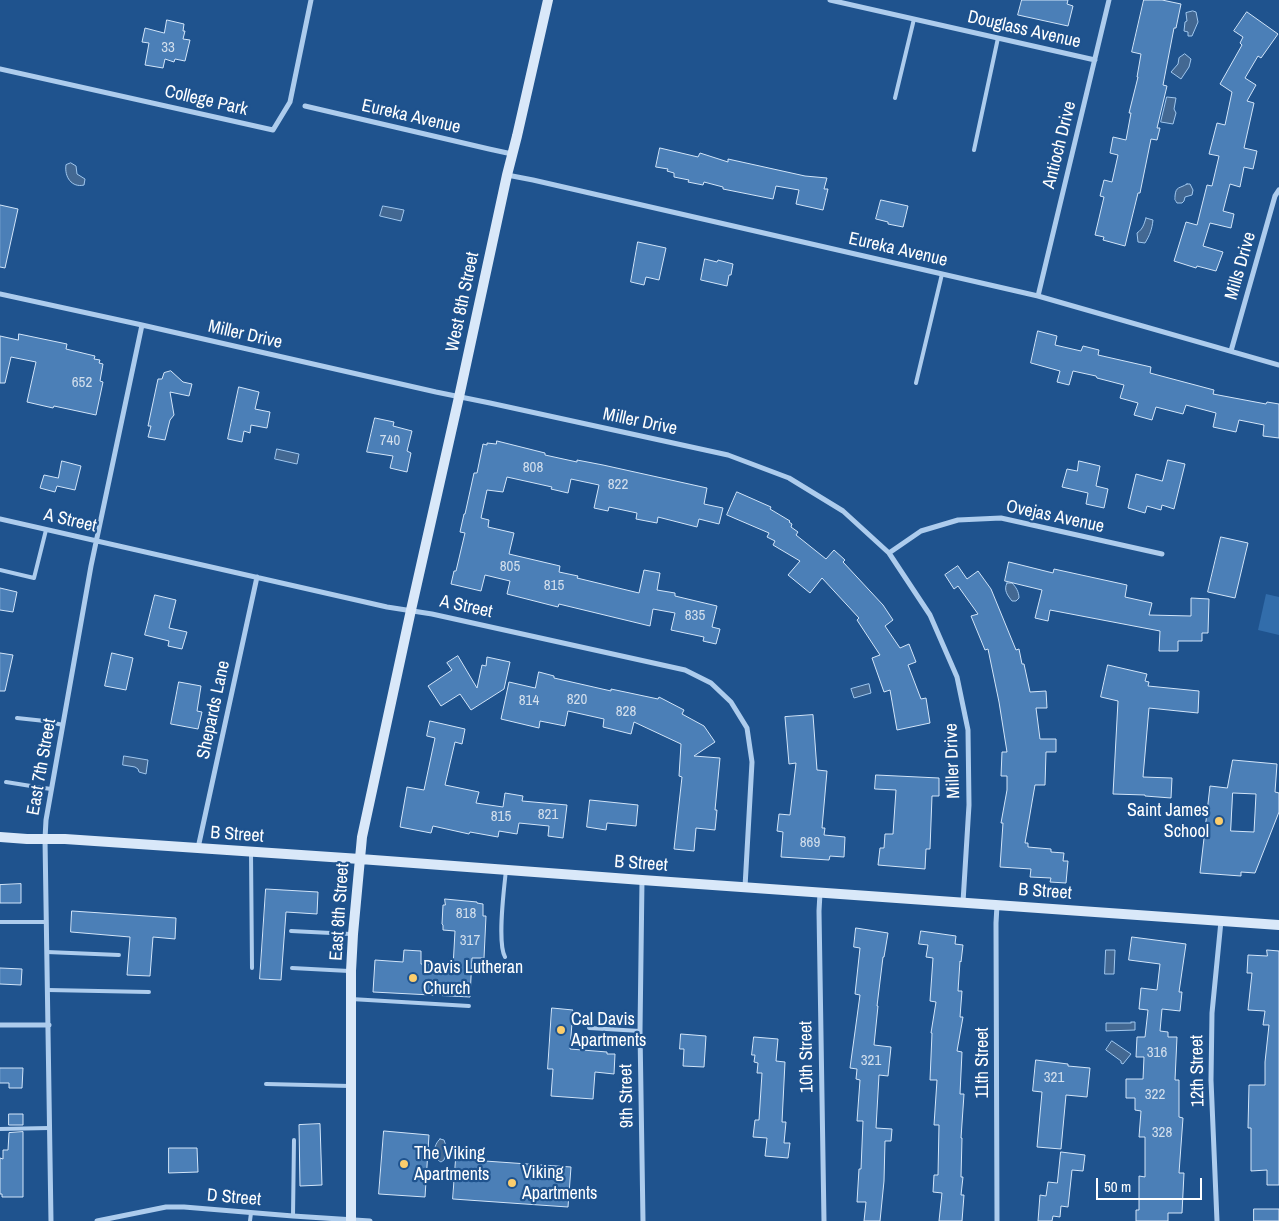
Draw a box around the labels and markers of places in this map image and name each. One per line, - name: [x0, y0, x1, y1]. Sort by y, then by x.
- place label: Saint James School: [1127, 800, 1209, 842]
- marker: Saint James School: [1213, 815, 1225, 827]
- place label: Davis Lutheran Church: [423, 957, 523, 1000]
- marker: Davis Lutheran Church: [407, 972, 419, 984]
- place label: Cal Davis Apartments: [571, 1009, 646, 1052]
- marker: Cal Davis Apartments: [555, 1024, 567, 1036]
- place label: The Viking Apartments: [414, 1143, 489, 1186]
- marker: The Viking Apartments: [398, 1158, 410, 1170]
- place label: Viking Apartments: [522, 1162, 597, 1204]
- marker: Viking Apartments: [506, 1177, 518, 1189]

